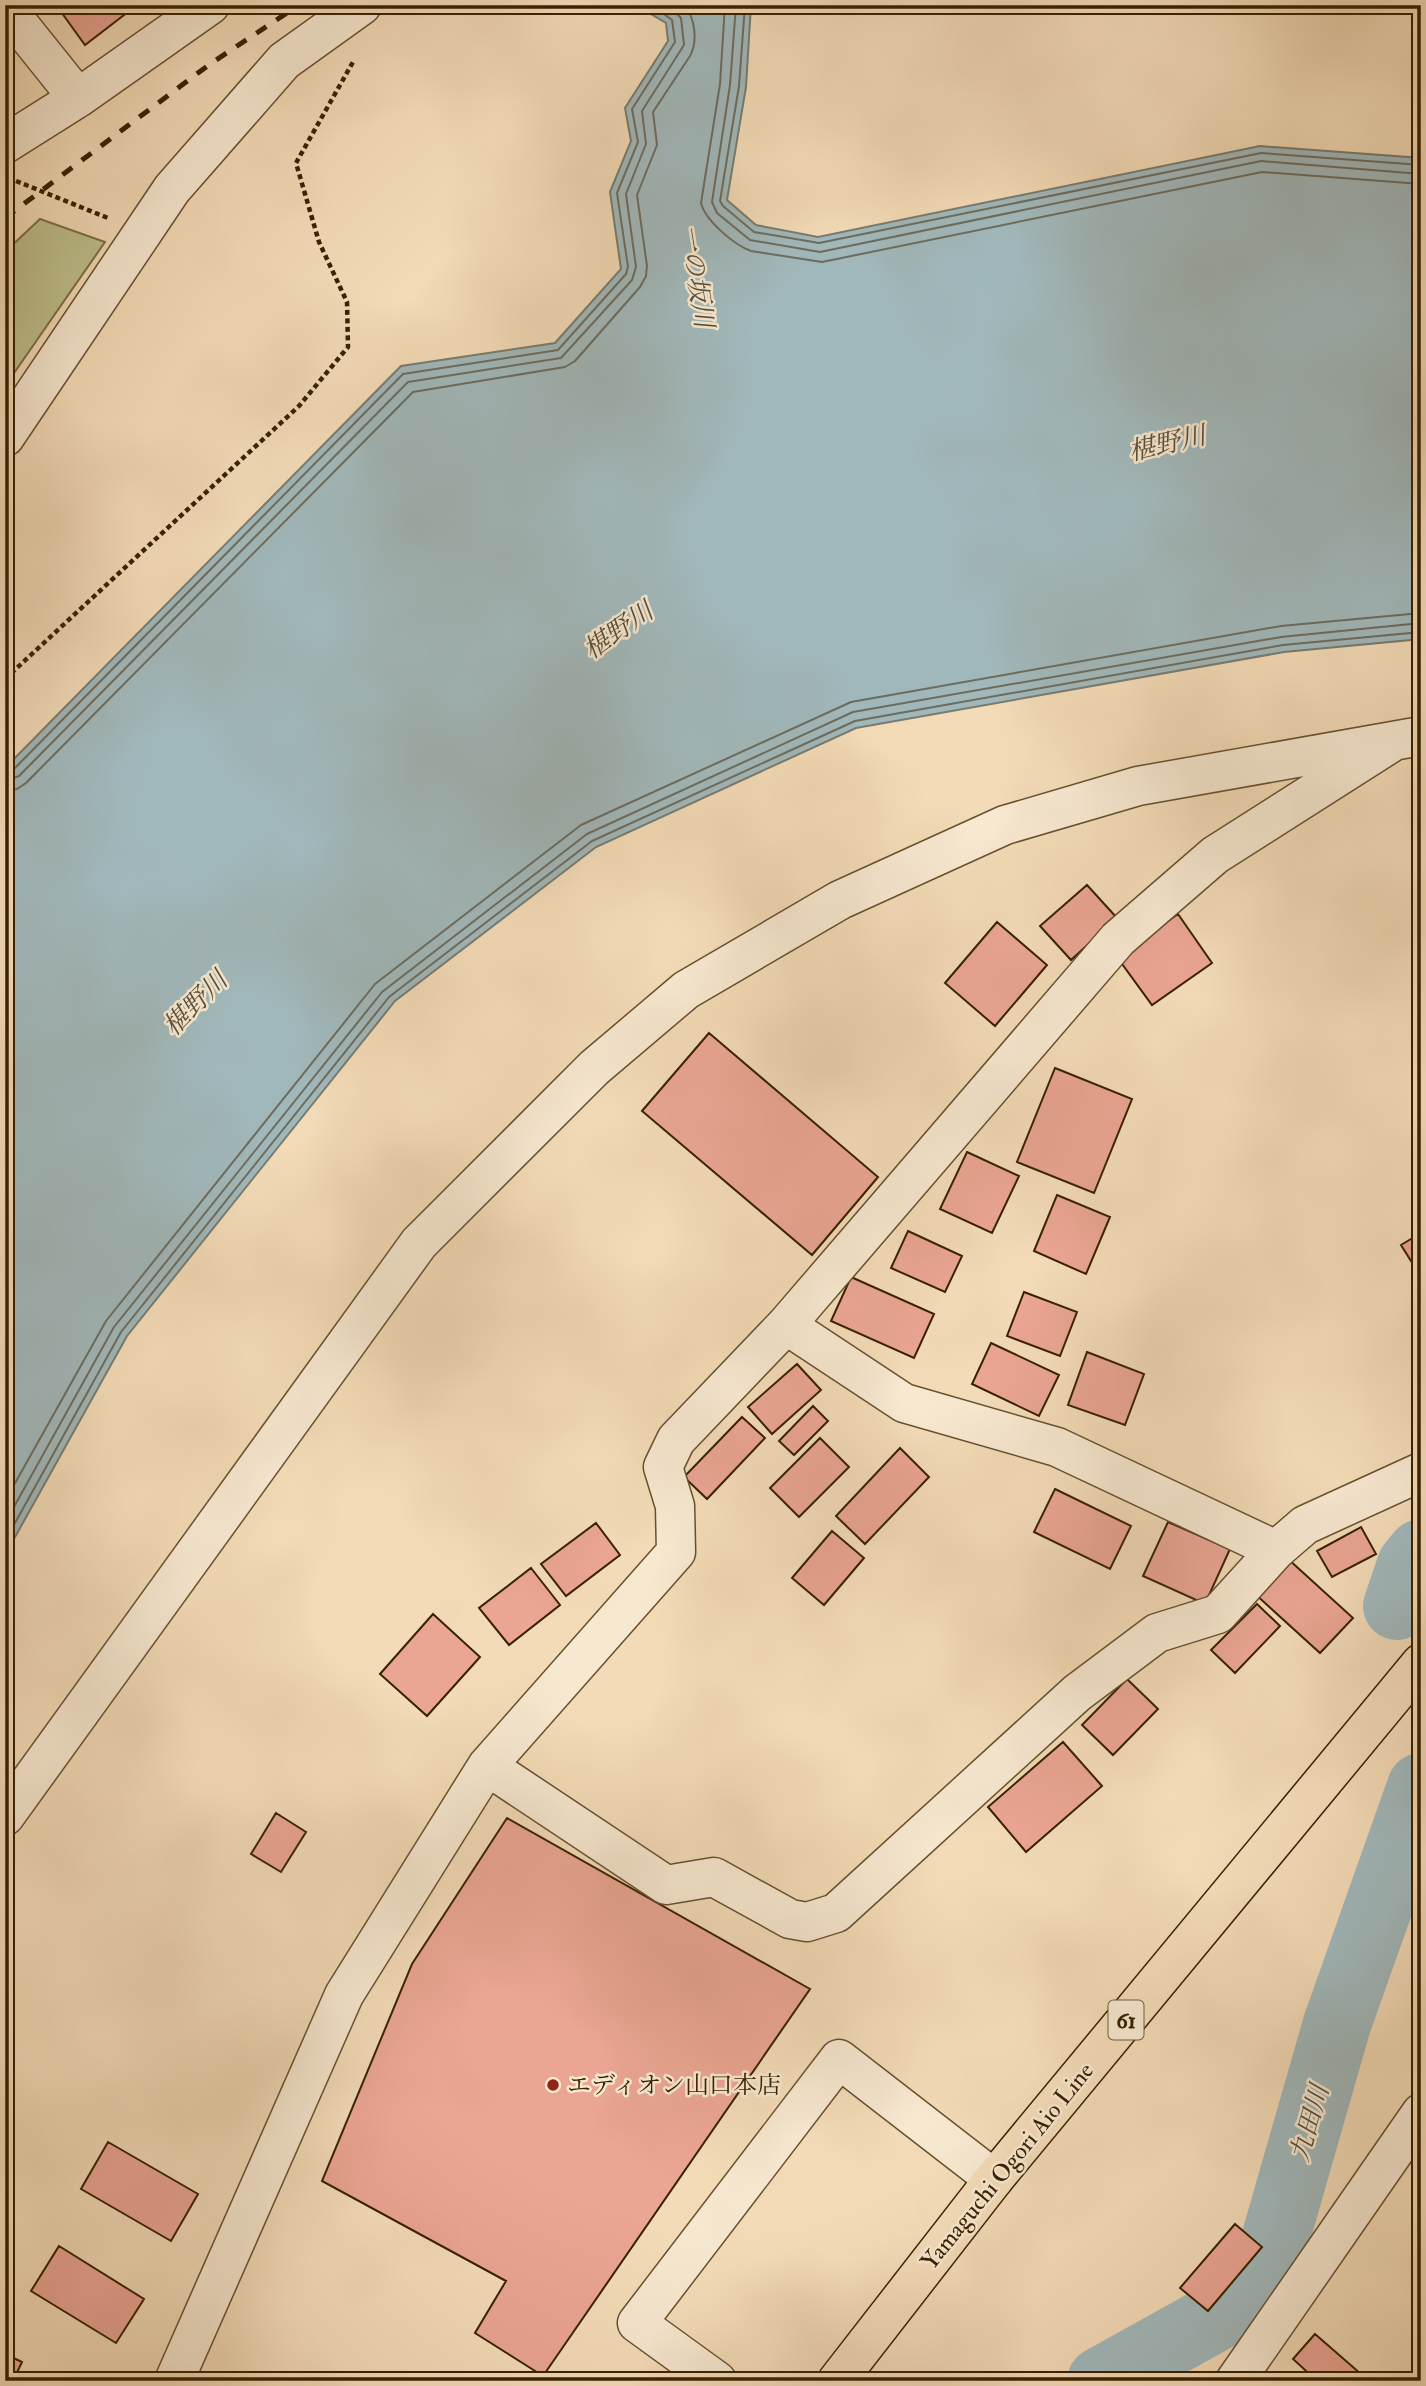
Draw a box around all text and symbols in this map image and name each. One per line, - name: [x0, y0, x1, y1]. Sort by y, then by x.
- water label: 一の坂川: [672, 222, 720, 333]
- water label: 椹野川: [1126, 419, 1212, 468]
- water label: 椹野川: [577, 594, 662, 666]
- water label: 椹野川: [157, 963, 237, 1043]
- road number: 61: [1108, 2000, 1144, 2039]
- street label: Yamaguchi Ogori Aio Line: [914, 2056, 1101, 2276]
- place label: エディオン山口本店: [567, 2070, 781, 2101]
- marker: エディオン山口本店: [545, 2077, 561, 2093]
- water label: 九田川: [1284, 2078, 1337, 2165]

